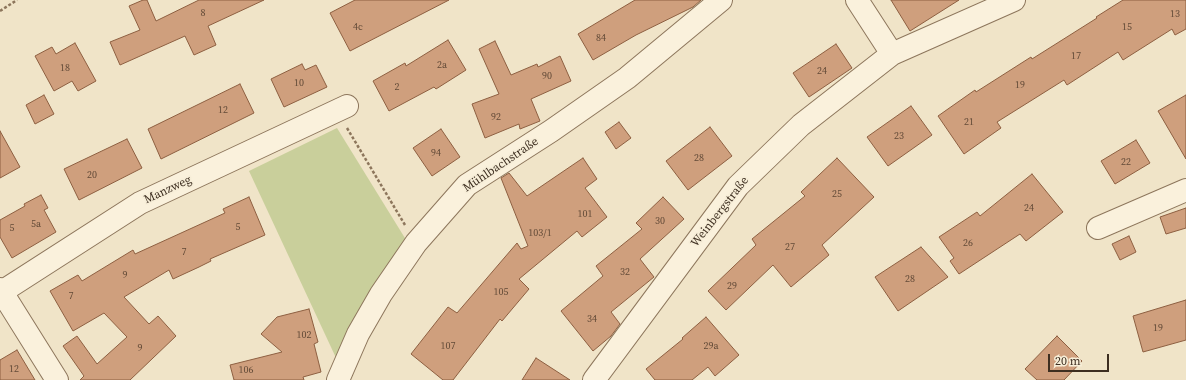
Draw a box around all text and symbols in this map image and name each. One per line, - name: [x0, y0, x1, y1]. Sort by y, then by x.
- house number: 8: [201, 7, 205, 19]
- house number: 13: [1170, 8, 1180, 20]
- house number: 4c: [353, 21, 363, 33]
- house number: 15: [1122, 21, 1132, 33]
- house number: 84: [596, 32, 606, 44]
- house number: 17: [1071, 50, 1081, 62]
- house number: 2a: [437, 59, 447, 71]
- house number: 18: [60, 62, 70, 74]
- house number: 24: [817, 65, 827, 77]
- house number: 90: [542, 70, 552, 82]
- house number: 10: [294, 77, 304, 89]
- house number: 19: [1015, 79, 1025, 91]
- house number: 2: [395, 81, 399, 93]
- house number: 12: [218, 104, 228, 116]
- house number: 92: [491, 111, 501, 123]
- house number: 21: [964, 116, 974, 128]
- house number: 23: [894, 130, 904, 142]
- street label: Mühlbachstraße: [461, 135, 541, 195]
- house number: 94: [431, 147, 441, 159]
- house number: 28: [694, 152, 704, 164]
- house number: 22: [1121, 156, 1131, 168]
- house number: 20: [87, 169, 97, 181]
- street label: Manzweg: [142, 173, 194, 207]
- street label: Weinbergstraße: [688, 174, 752, 250]
- house number: 25: [832, 188, 842, 200]
- house number: 24: [1024, 202, 1034, 214]
- house number: 101: [578, 208, 592, 220]
- house number: 30: [655, 215, 665, 227]
- house number: 5a: [31, 218, 41, 230]
- house number: 5: [236, 221, 240, 233]
- house number: 5: [10, 222, 14, 234]
- house number: 103/1: [528, 227, 552, 239]
- house number: 26: [963, 237, 973, 249]
- house number: 27: [785, 241, 795, 253]
- house number: 7: [182, 246, 186, 258]
- house number: 32: [620, 266, 630, 278]
- house number: 9: [123, 269, 127, 281]
- house number: 28: [905, 273, 915, 285]
- house number: 29: [727, 280, 737, 292]
- house number: 105: [494, 286, 508, 298]
- house number: 7: [69, 290, 73, 302]
- house number: 34: [587, 313, 597, 325]
- house number: 19: [1153, 322, 1163, 334]
- house number: 102: [297, 329, 311, 341]
- house number: 107: [441, 340, 455, 352]
- house number: 29a: [703, 340, 719, 352]
- house number: 9: [138, 342, 142, 354]
- scale bar: [1050, 346, 1111, 372]
- text: 20 m: [1055, 353, 1081, 369]
- house number: 12: [9, 363, 19, 375]
- house number: 106: [239, 364, 253, 376]

